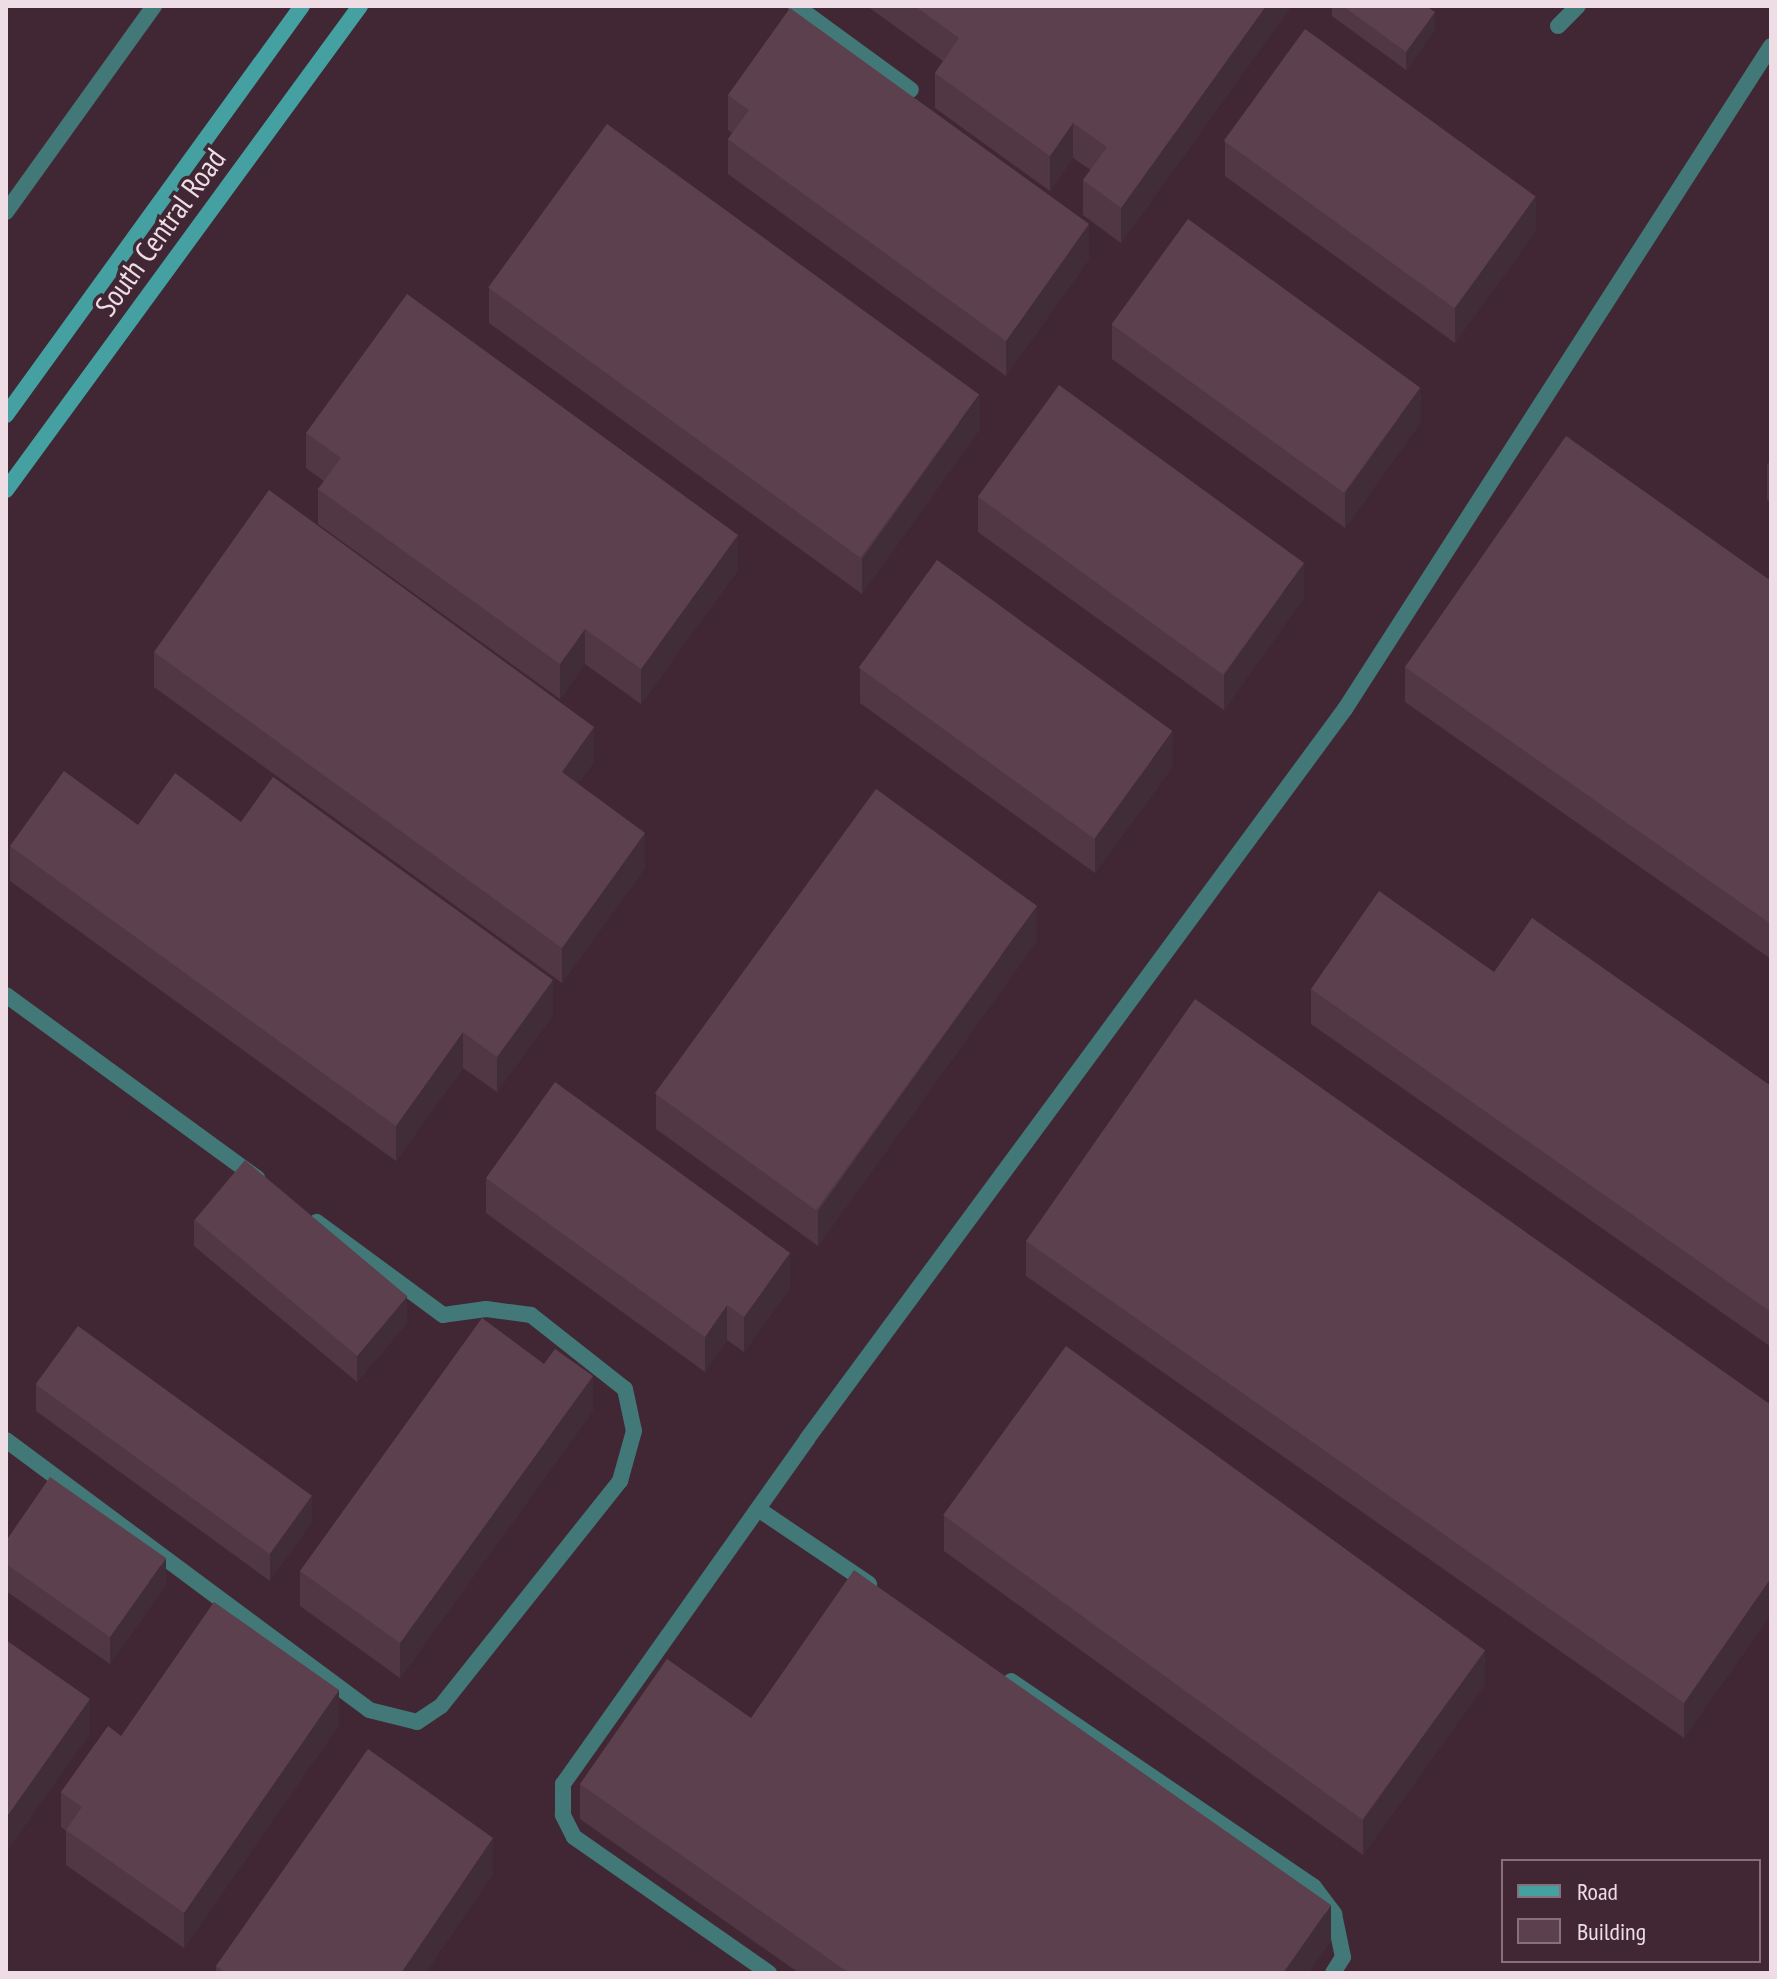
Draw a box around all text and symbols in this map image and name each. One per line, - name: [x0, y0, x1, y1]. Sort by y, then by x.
- street label: South Central Road: [87, 141, 233, 323]
- legend: [1501, 1859, 1761, 1963]
- text: Road: [1577, 1876, 1618, 1907]
- text: Building: [1577, 1916, 1646, 1947]

